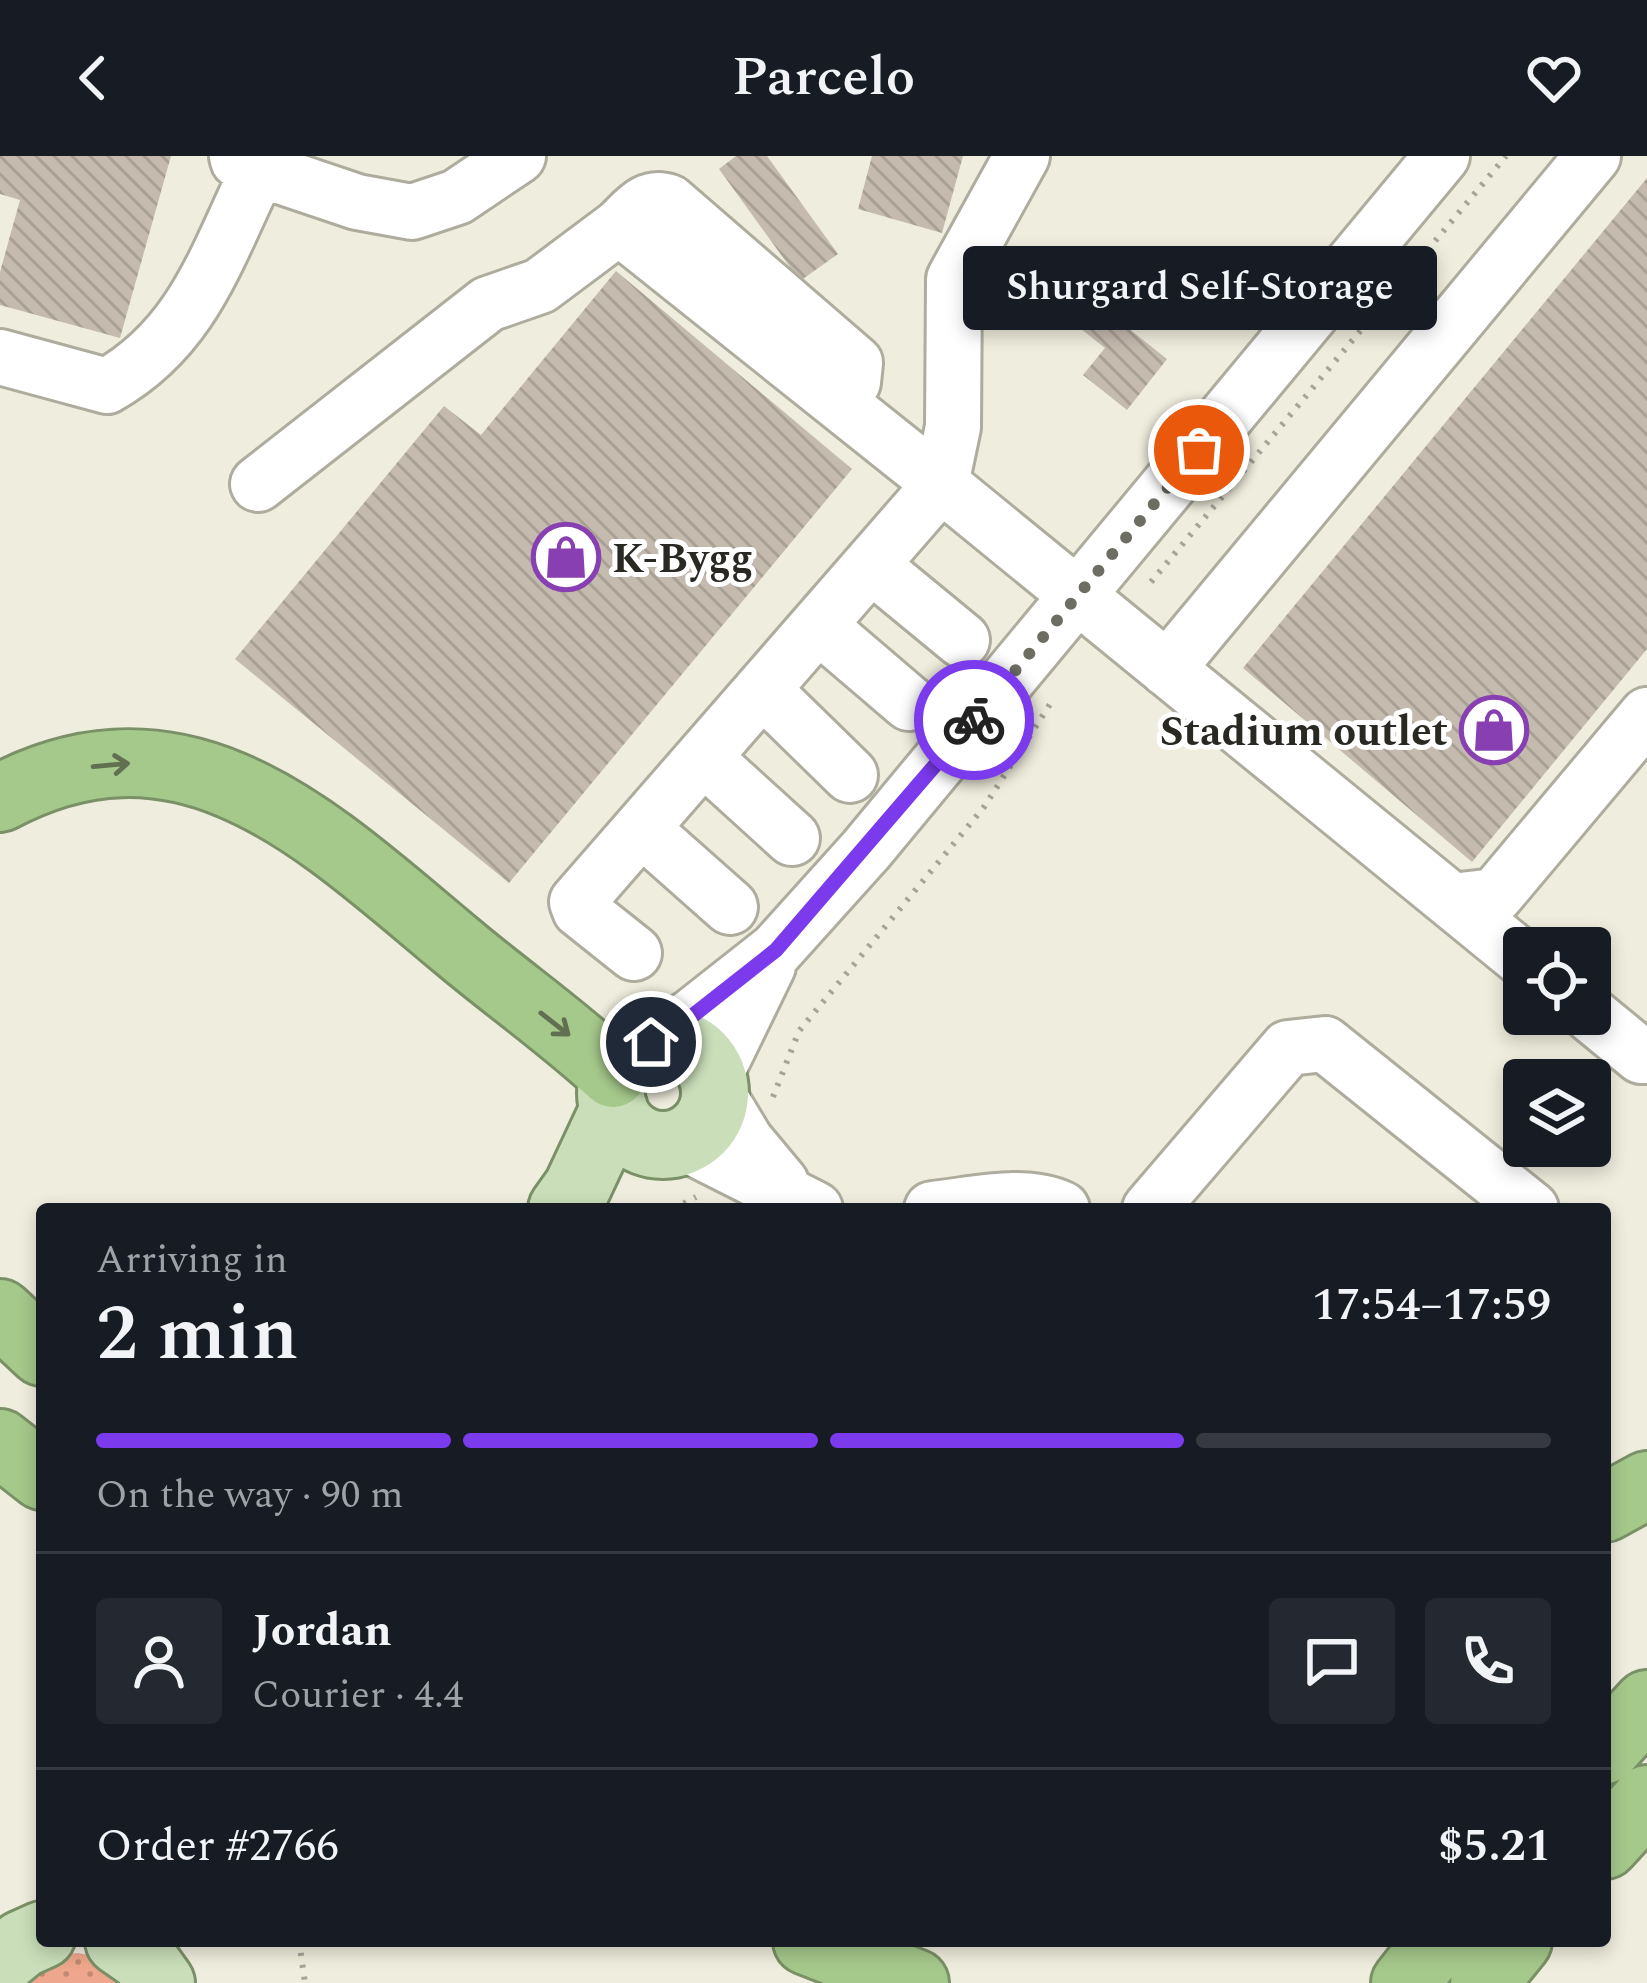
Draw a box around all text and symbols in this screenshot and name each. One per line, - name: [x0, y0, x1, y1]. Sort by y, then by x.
- text: Parcelo: [732, 37, 915, 119]
- icon: back: [60, 45, 126, 111]
- icon: heart: [1521, 45, 1587, 111]
- callout: Shurgard Self-Storage: [962, 246, 1436, 330]
- text: Shurgard Self-Storage: [1006, 258, 1394, 317]
- pin: [1148, 399, 1250, 501]
- icon: bag: [1166, 417, 1232, 483]
- shop icon: K-Bygg: [531, 522, 601, 592]
- place label: K-Bygg: [612, 528, 753, 591]
- courier: [914, 660, 1034, 780]
- icon: bike: [941, 687, 1007, 753]
- shop icon: Stadium outlet: [1459, 695, 1529, 765]
- place label: Stadium outlet: [1160, 701, 1448, 764]
- one-way arrow: [90, 754, 129, 777]
- map controls: [1503, 927, 1611, 1167]
- button: locate: [1503, 927, 1611, 1035]
- pin: [600, 991, 702, 1093]
- icon: home: [618, 1009, 684, 1075]
- one-way arrow: [539, 1010, 571, 1037]
- button: layers: [1503, 1059, 1611, 1167]
- text: Arriving in: [96, 1231, 288, 1290]
- text: 17:54–17:59: [1312, 1271, 1551, 1340]
- text: 2 min: [96, 1275, 298, 1394]
- text: On the way · 90 m: [96, 1466, 404, 1525]
- text: Jordan: [252, 1597, 392, 1666]
- button: person: [96, 1598, 222, 1724]
- button: chat: [1269, 1598, 1395, 1724]
- button: phone: [1425, 1598, 1551, 1724]
- text: Courier · 4.4: [252, 1666, 463, 1725]
- text: Order #2766: [96, 1812, 339, 1881]
- text: $5.21: [1438, 1812, 1551, 1881]

